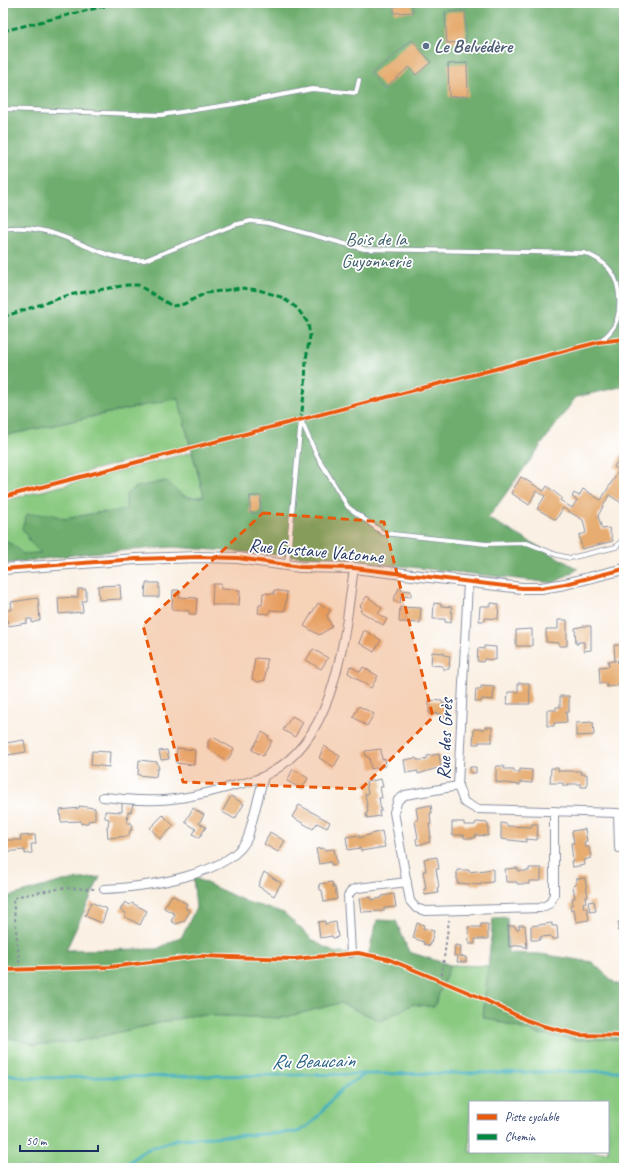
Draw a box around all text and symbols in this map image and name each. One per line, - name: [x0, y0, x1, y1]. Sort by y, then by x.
- place label: Le Belvédère: [434, 34, 514, 58]
- marker: Le Belvédère: [421, 41, 431, 51]
- park label: Bois de la Guyonnerie: [341, 227, 413, 273]
- street label: Rue Gustave Vatonne: [248, 533, 386, 569]
- street label: Rue des Grès: [432, 696, 458, 780]
- water label: Ru Beaucain: [271, 1048, 356, 1074]
- legend: [469, 1101, 609, 1153]
- text: Piste cyclable: [505, 1109, 560, 1125]
- scale bar: [20, 1127, 98, 1153]
- text: Chemin: [505, 1129, 536, 1145]
- text: 50 m: [26, 1133, 48, 1149]

